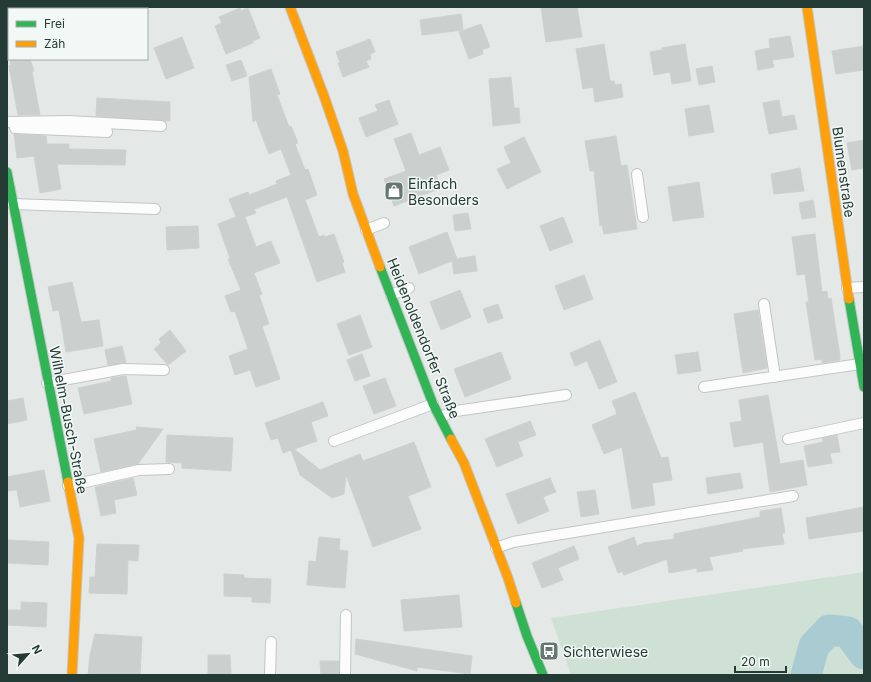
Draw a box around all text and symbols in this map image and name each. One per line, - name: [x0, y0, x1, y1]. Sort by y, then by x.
- legend: [8, 8, 148, 60]
- text: Frei: [44, 16, 65, 31]
- text: Zäh: [44, 36, 65, 51]
- street label: Blumenstraße: [829, 126, 859, 218]
- place label: Einfach Besonders: [408, 175, 479, 208]
- shop icon: Einfach Besonders: [383, 180, 405, 202]
- street label: Heidenoldendorfer Straße: [384, 255, 464, 421]
- street label: Wilhelm-Busch-Straße: [46, 345, 92, 495]
- north arrow: [8, 634, 48, 674]
- bus stop icon: Sichterwiese: [538, 640, 560, 662]
- text: N: [29, 643, 45, 656]
- place label: Sichterwiese: [563, 643, 648, 660]
- scale bar: [735, 648, 786, 674]
- text: 20 m: [741, 654, 770, 669]

